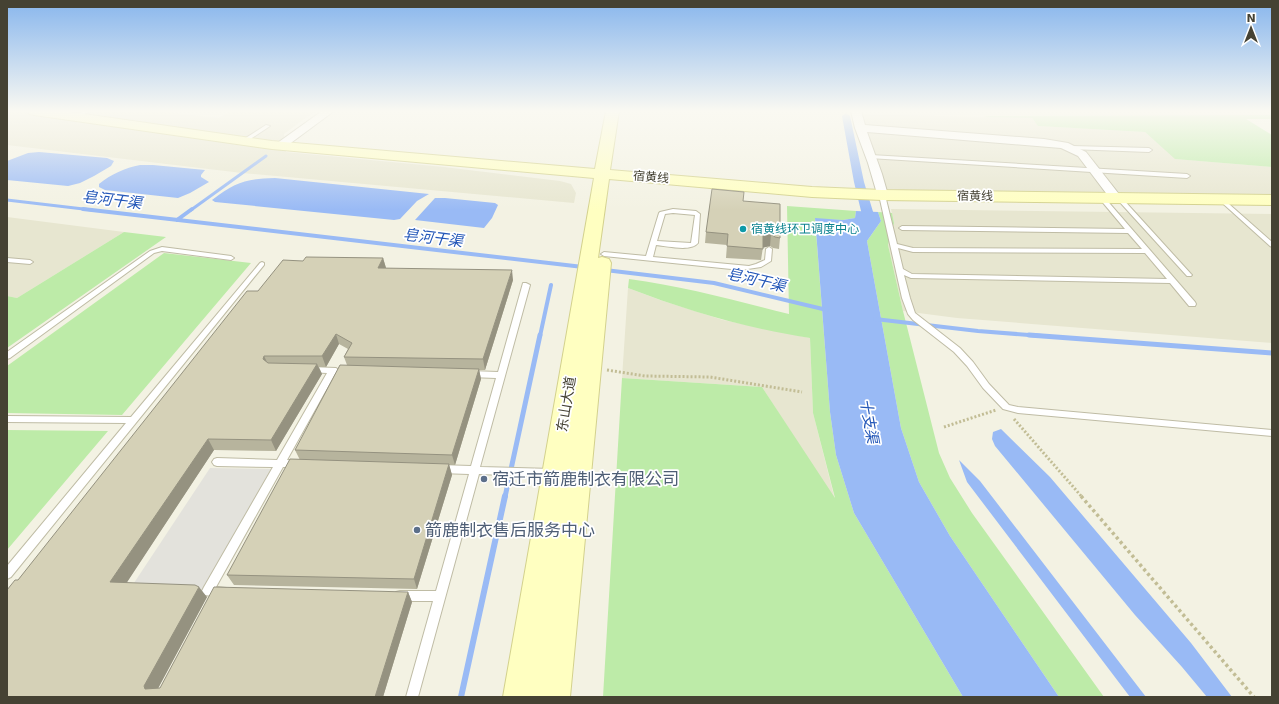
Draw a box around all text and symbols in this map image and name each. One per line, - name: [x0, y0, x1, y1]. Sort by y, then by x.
- north arrow: [1231, 8, 1271, 48]
- text: N: [1246, 12, 1256, 25]
- street label: 宿黄线: [632, 168, 670, 186]
- water label: 皂河干渠: [81, 187, 145, 213]
- street label: 宿黄线: [957, 189, 993, 203]
- place label: 宿黄线环卫调度中心: [751, 222, 859, 236]
- marker: 宿黄线环卫调度中心: [738, 224, 748, 234]
- water label: 皂河干渠: [402, 225, 466, 251]
- water label: 皂河干渠: [725, 264, 789, 296]
- street label: 东山大道: [554, 375, 578, 433]
- water label: 十支渠: [856, 397, 882, 447]
- place label: 宿迁市箭鹿制衣有限公司: [492, 469, 679, 489]
- marker: 宿迁市箭鹿制衣有限公司: [479, 474, 489, 484]
- place label: 箭鹿制衣售后服务中心: [425, 520, 595, 540]
- marker: 箭鹿制衣售后服务中心: [412, 525, 422, 535]

